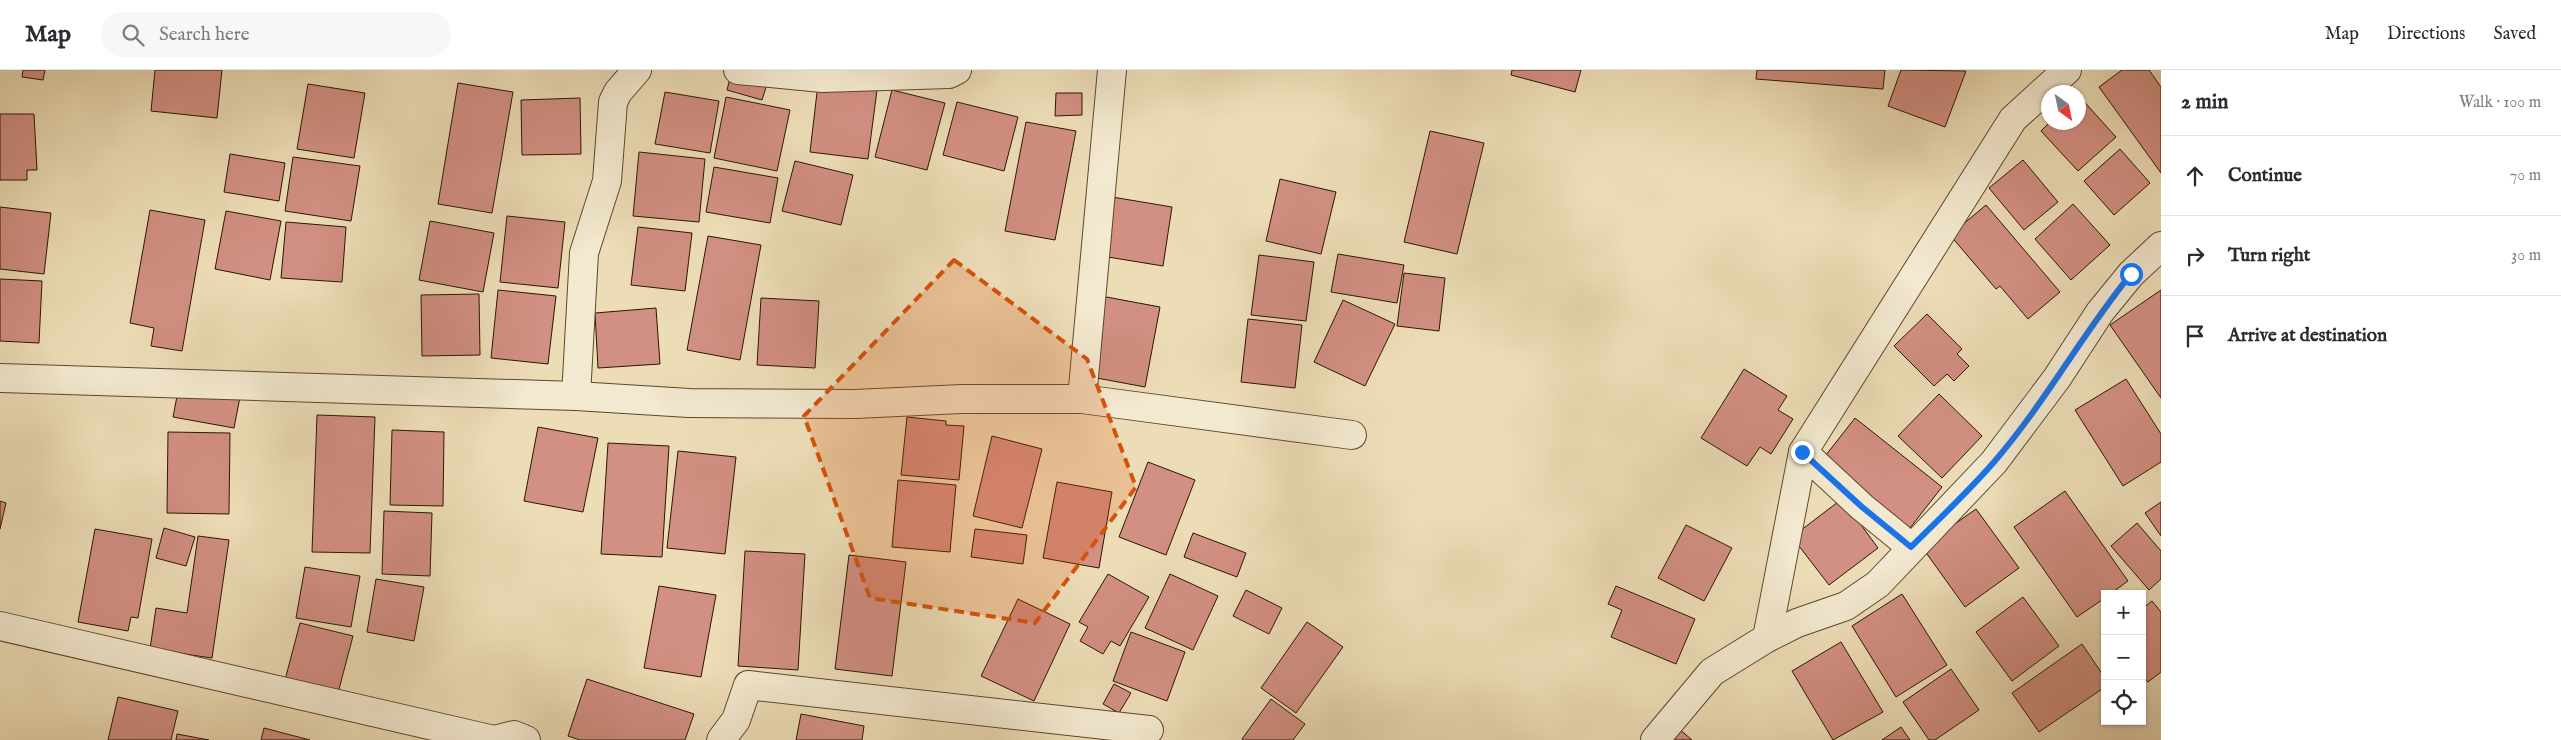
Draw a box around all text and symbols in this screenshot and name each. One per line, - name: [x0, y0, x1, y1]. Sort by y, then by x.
- search box: [101, 12, 451, 57]
- text: Map: [25, 19, 71, 50]
- icon: search: [119, 21, 147, 49]
- text: Search here: [159, 23, 250, 47]
- text: Map: [2325, 23, 2359, 46]
- text: Directions: [2387, 23, 2465, 46]
- text: Saved: [2493, 23, 2536, 46]
- north arrow: [2041, 85, 2086, 130]
- text: 2 min: [2181, 89, 2228, 116]
- text: Walk · 100 m: [2459, 93, 2541, 113]
- icon: ahead: [2181, 162, 2209, 190]
- text: Continue: [2228, 164, 2302, 188]
- text: 70 m: [2510, 166, 2541, 186]
- icon: right: [2181, 242, 2209, 270]
- text: Turn right: [2228, 244, 2310, 268]
- text: 30 m: [2511, 246, 2541, 266]
- route start: [2120, 263, 2143, 286]
- icon: arrive: [2181, 322, 2209, 350]
- text: Arrive at destination: [2228, 324, 2387, 348]
- route end: [1791, 441, 1814, 464]
- map controls: [2101, 590, 2146, 725]
- button: +: [2101, 590, 2146, 635]
- button: −: [2101, 635, 2146, 680]
- button: locate: [2101, 680, 2146, 725]

